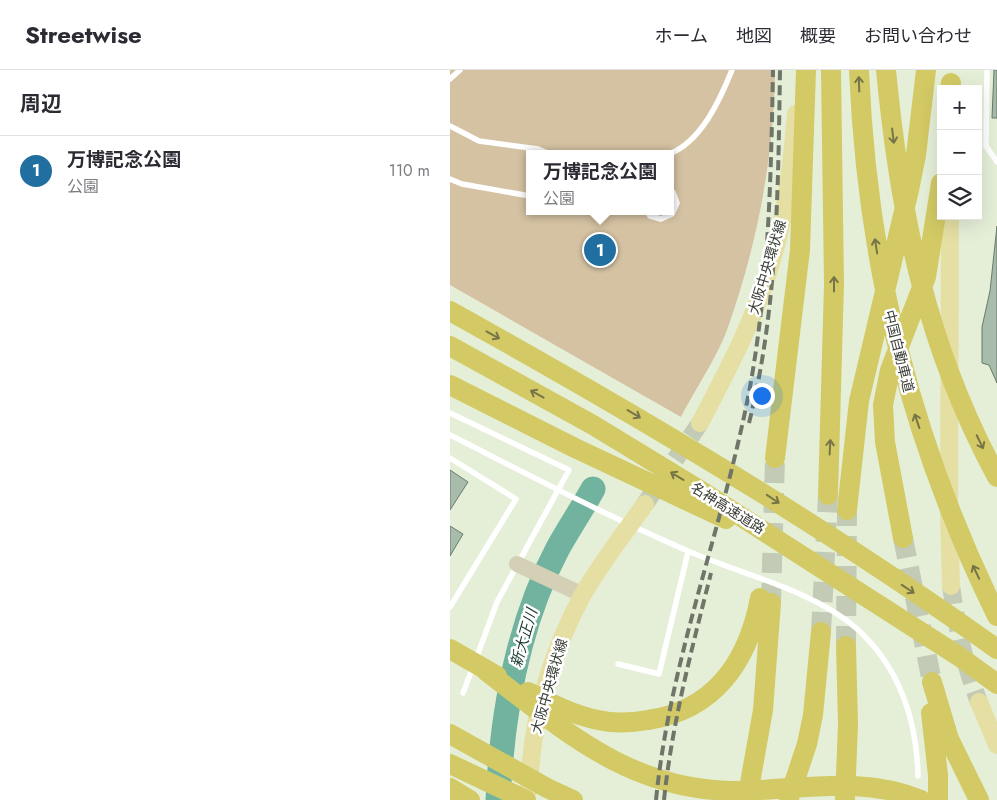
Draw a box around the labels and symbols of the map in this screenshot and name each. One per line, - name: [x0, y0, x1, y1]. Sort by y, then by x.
- one-way arrow: [855, 77, 864, 93]
- one-way arrow: [888, 128, 898, 144]
- street label: 大阪中央環状線: [743, 217, 791, 317]
- pin: 1: [584, 231, 616, 269]
- one-way arrow: [871, 238, 881, 254]
- one-way arrow: [829, 277, 839, 293]
- street label: 中国自動車道: [879, 308, 919, 394]
- one-way arrow: [485, 330, 499, 340]
- your location: [749, 383, 775, 409]
- one-way arrow: [529, 389, 544, 399]
- one-way arrow: [627, 410, 641, 420]
- one-way arrow: [912, 414, 921, 429]
- one-way arrow: [976, 434, 985, 449]
- one-way arrow: [826, 439, 835, 455]
- one-way arrow: [670, 470, 684, 480]
- street label: 名神高速道路: [687, 477, 769, 539]
- one-way arrow: [765, 494, 779, 504]
- one-way arrow: [970, 565, 980, 580]
- one-way arrow: [901, 584, 915, 594]
- water label: 新大正川: [505, 604, 543, 670]
- street label: 大阪中央環状線: [526, 636, 572, 736]

